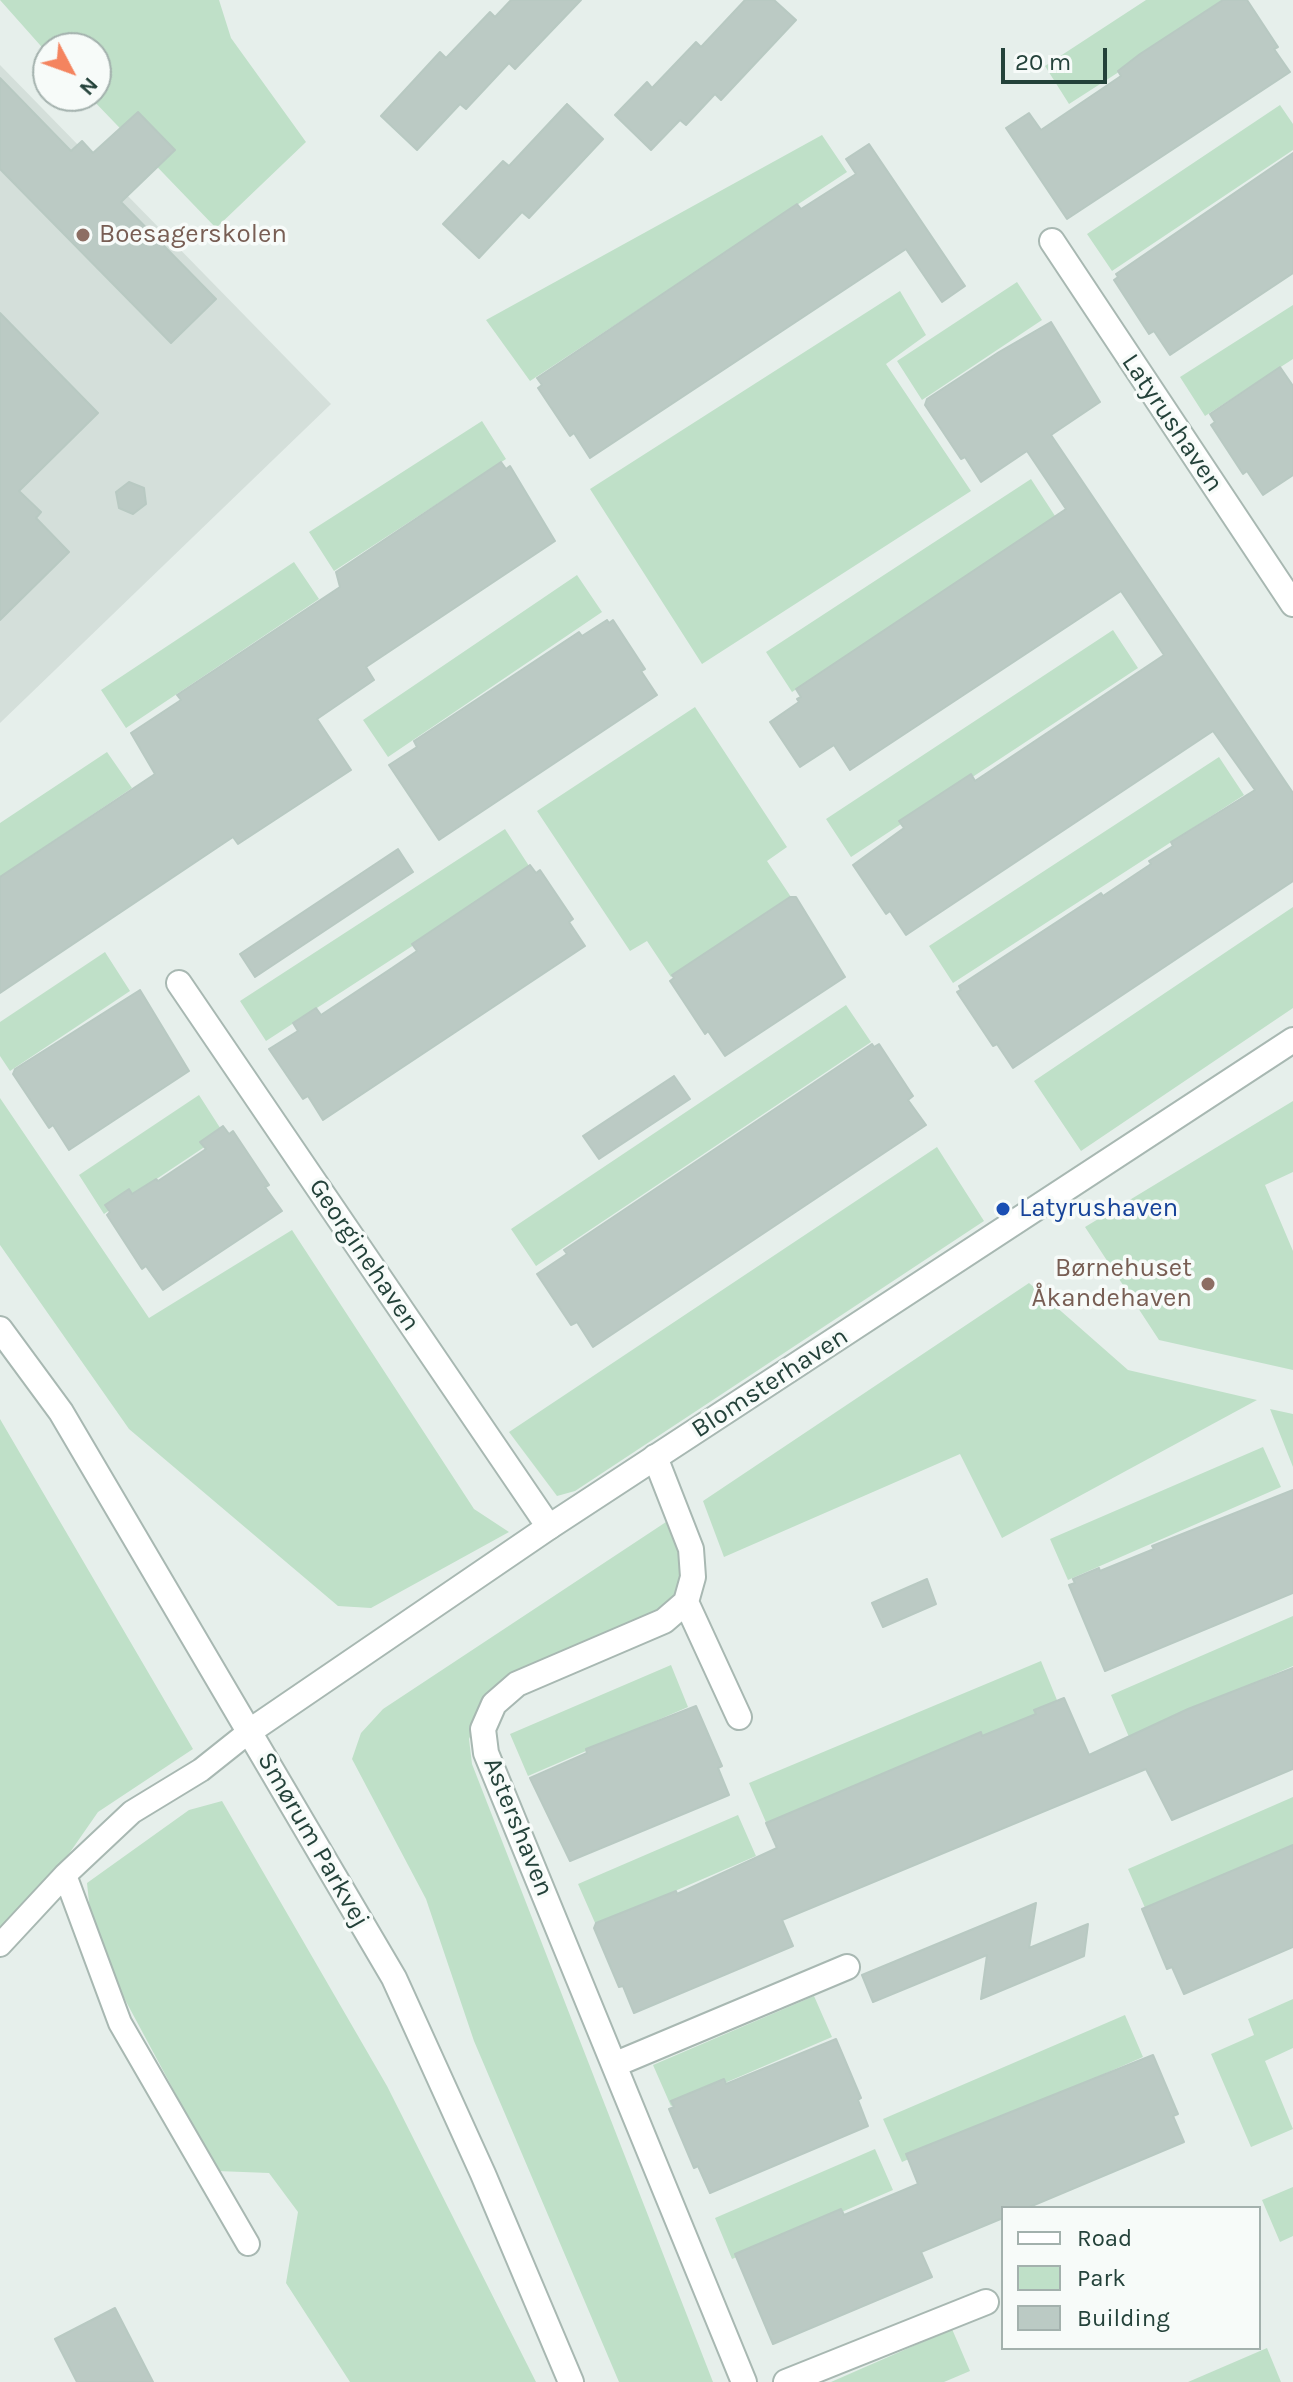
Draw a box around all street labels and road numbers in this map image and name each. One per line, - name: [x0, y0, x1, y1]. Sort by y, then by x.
- street label: Latyrushaven: [1115, 348, 1229, 498]
- street label: Georginehaven: [302, 1173, 426, 1337]
- street label: Blomsterhaven: [686, 1321, 854, 1445]
- street label: Smørum Parkvej: [250, 1747, 376, 1933]
- street label: Astershaven: [476, 1753, 560, 1901]

